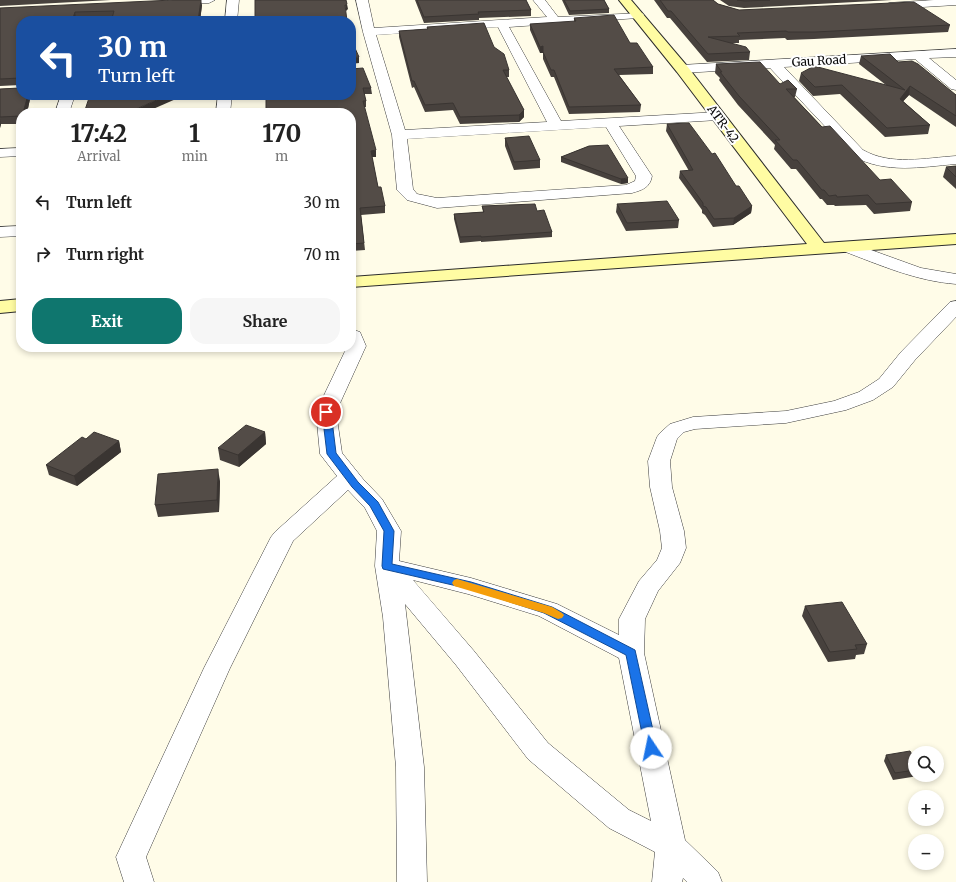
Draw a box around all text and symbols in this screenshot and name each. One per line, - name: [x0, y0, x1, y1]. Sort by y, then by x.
- text: 30 m: [98, 29, 167, 65]
- icon: left: [32, 32, 84, 84]
- street label: Gau Road: [791, 52, 847, 69]
- text: Turn left: [98, 64, 175, 87]
- street label: ATR-42: [704, 101, 742, 146]
- text: 17:42: [71, 118, 127, 149]
- text: 1: [189, 118, 200, 149]
- text: 170: [262, 118, 301, 149]
- text: Arrival: [77, 148, 121, 165]
- text: min: [182, 148, 208, 165]
- text: m: [275, 148, 288, 165]
- icon: left: [32, 191, 54, 213]
- text: Turn left: [66, 193, 132, 212]
- text: 30 m: [303, 193, 340, 212]
- icon: right: [32, 243, 54, 265]
- text: Turn right: [66, 245, 144, 264]
- text: 70 m: [304, 245, 340, 264]
- button: Exit: [32, 298, 182, 344]
- button: Share: [190, 298, 340, 344]
- pin: [309, 395, 343, 429]
- icon: arrive: [315, 401, 337, 423]
- position arrow: [630, 727, 672, 769]
- map controls: [908, 746, 944, 870]
- button: search: [908, 746, 944, 782]
- button: +: [908, 790, 944, 826]
- button: −: [908, 834, 944, 870]

